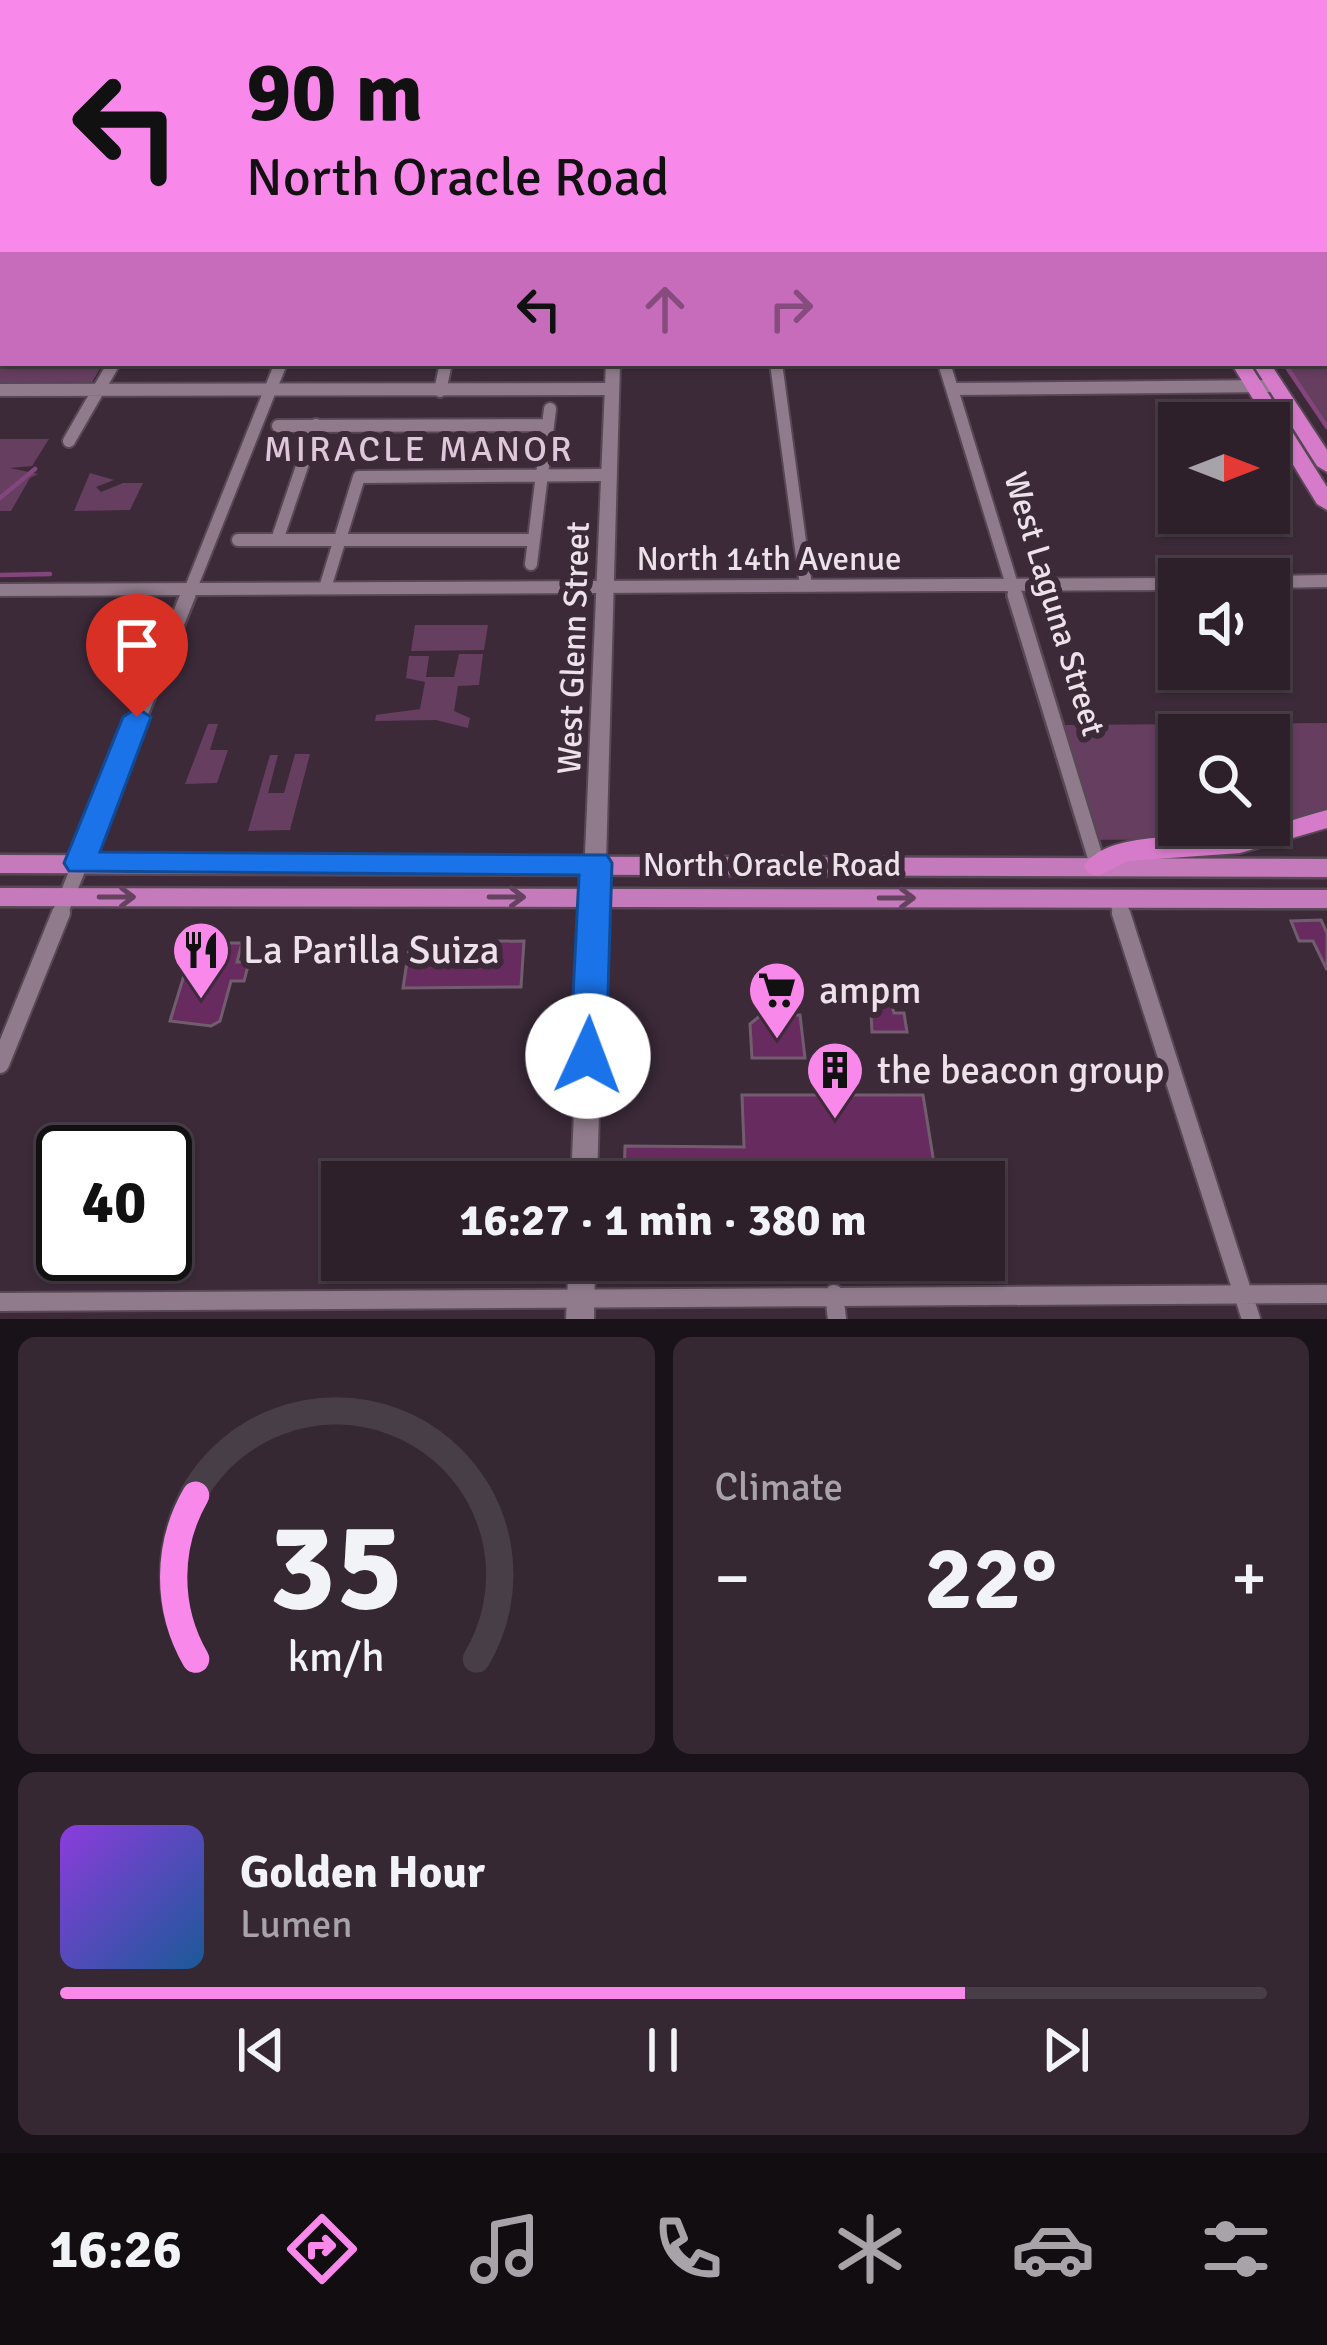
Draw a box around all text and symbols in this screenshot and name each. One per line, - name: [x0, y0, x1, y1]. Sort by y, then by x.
- text: 90 m: [246, 41, 423, 145]
- icon: left: [48, 48, 204, 204]
- text: North Oracle Road: [246, 144, 669, 211]
- icon: left: [506, 276, 572, 342]
- icon: ahead: [632, 276, 698, 342]
- icon: right: [758, 276, 824, 342]
- north arrow: [1158, 402, 1290, 534]
- map controls: [1158, 402, 1290, 846]
- district label: MIRACLE MANOR: [263, 427, 575, 472]
- street label: West Laguna Street: [994, 467, 1114, 741]
- street label: West Glenn Street: [549, 521, 599, 775]
- street label: North 14th Avenue: [637, 539, 901, 580]
- button: sound: [1158, 558, 1290, 690]
- pin: [86, 594, 188, 717]
- icon: arrive: [104, 612, 170, 678]
- button: search: [1158, 714, 1290, 846]
- street label: North Oracle Road: [643, 845, 901, 886]
- one-way arrow: [97, 886, 136, 908]
- one-way arrow: [487, 886, 526, 909]
- one-way arrow: [877, 887, 916, 910]
- restaurant icon: La Parilla Suiza: [170, 919, 232, 1001]
- place label: La Parilla Suiza: [243, 926, 499, 974]
- supermarket icon: ampm: [746, 959, 808, 1041]
- place label: ampm: [819, 966, 922, 1014]
- position arrow: [525, 993, 651, 1119]
- building icon: the beacon group: [804, 1039, 866, 1121]
- place label: the beacon group: [877, 1046, 1164, 1094]
- speed limit sign: 40: [36, 1125, 192, 1281]
- text: 16:27 · 1 min · 380 m: [459, 1193, 867, 1248]
- text: Climate: [715, 1463, 843, 1511]
- text: 35: [269, 1491, 404, 1644]
- text: 22°: [924, 1523, 1057, 1634]
- text: −: [715, 1538, 750, 1619]
- text: +: [1231, 1538, 1267, 1619]
- text: km/h: [288, 1630, 385, 1683]
- text: Golden Hour: [240, 1845, 485, 1900]
- text: Lumen: [240, 1900, 353, 1948]
- icon: previous: [228, 2017, 294, 2083]
- icon: pause: [630, 2017, 696, 2083]
- icon: next: [1033, 2017, 1099, 2083]
- icon: directions: [280, 2207, 364, 2291]
- icon: music: [463, 2207, 547, 2291]
- icon: phone: [646, 2207, 730, 2291]
- icon: climate: [828, 2207, 912, 2291]
- icon: car: [1011, 2207, 1095, 2291]
- icon: filters: [1194, 2207, 1278, 2291]
- text: 16:26: [49, 2216, 182, 2283]

